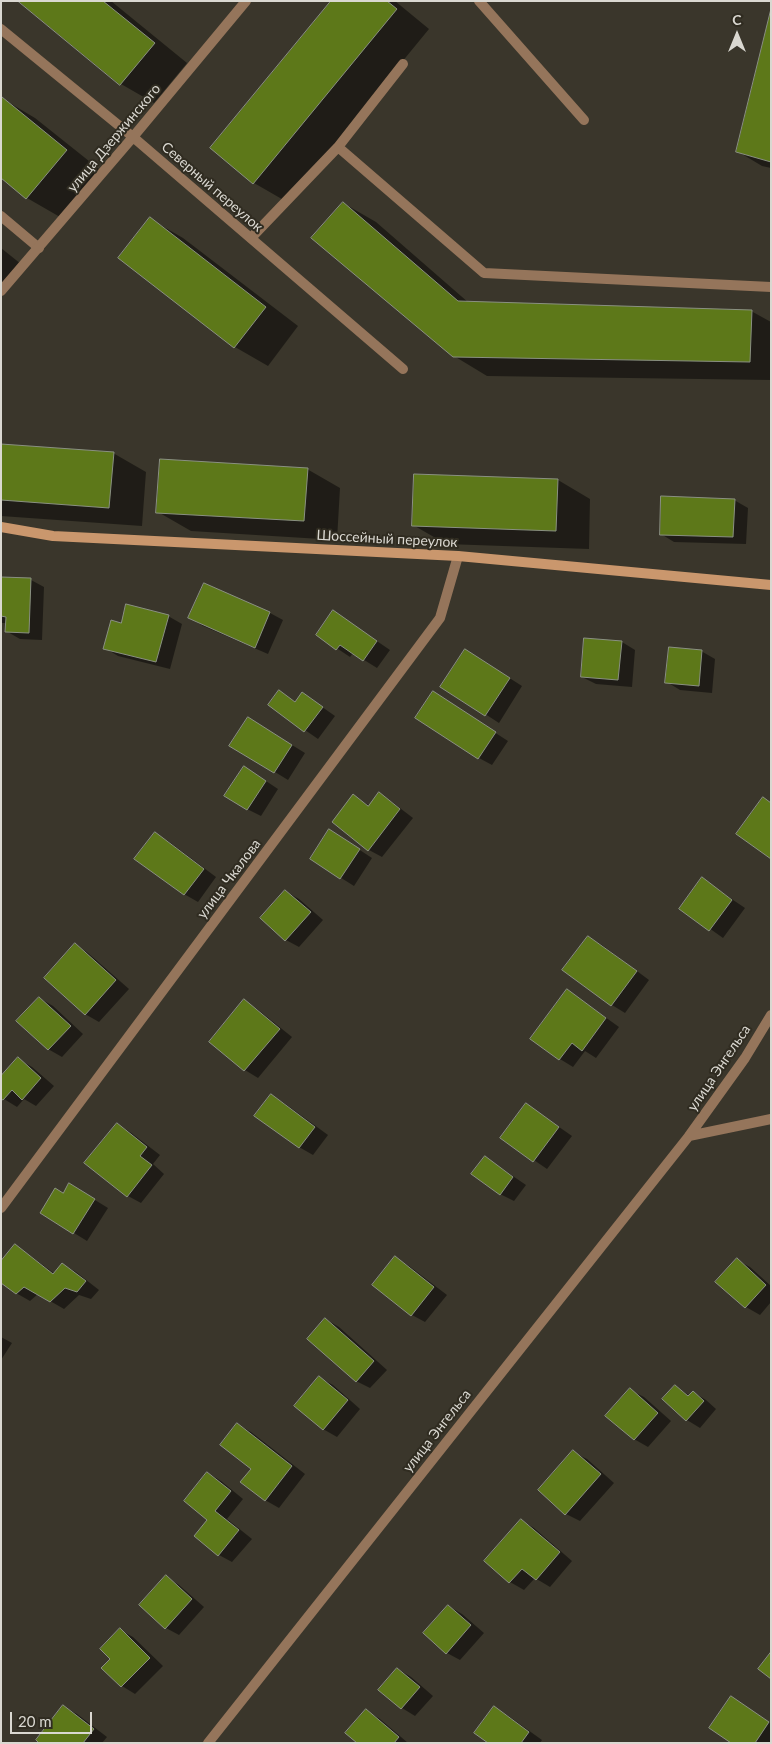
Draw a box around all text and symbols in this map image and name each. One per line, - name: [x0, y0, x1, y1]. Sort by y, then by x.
- north arrow: [712, 10, 762, 60]
- text: С: [732, 11, 742, 28]
- street label: улица Дзержинского: [64, 81, 164, 195]
- street label: Северный переулок: [158, 138, 266, 236]
- street label: Шоссейный переулок: [316, 527, 458, 551]
- street label: улица Чкалова: [194, 836, 264, 922]
- street label: улица Энгельса: [684, 1022, 754, 1114]
- street label: улица Энгельса: [399, 1386, 475, 1476]
- scale bar: [12, 1702, 95, 1734]
- text: 20 m: [18, 1712, 52, 1730]

